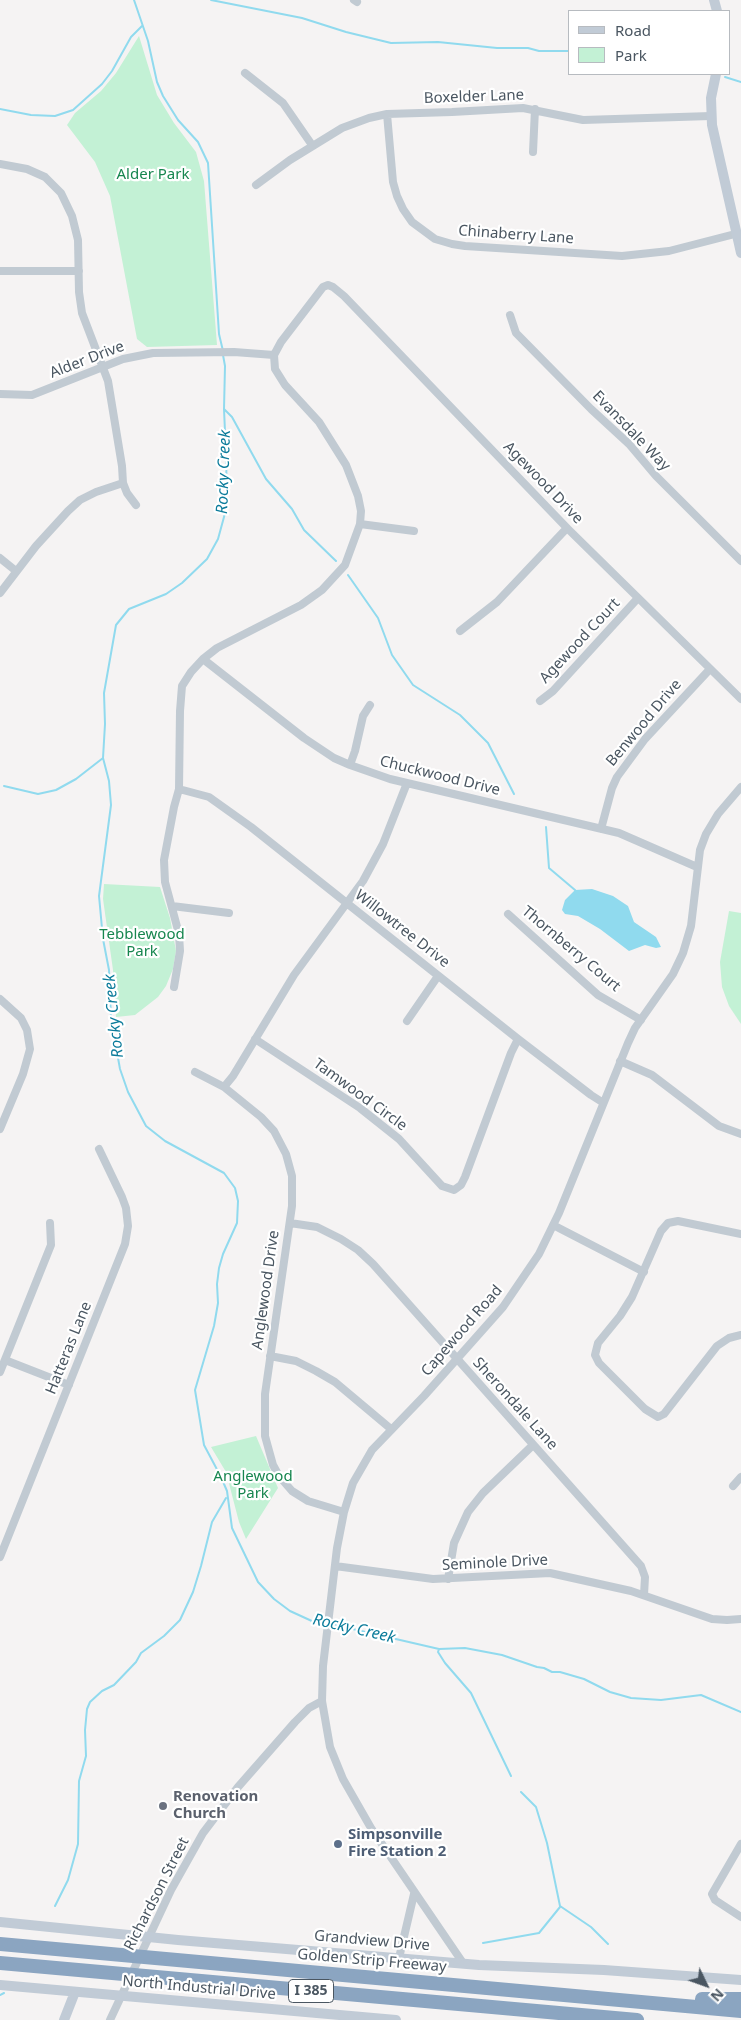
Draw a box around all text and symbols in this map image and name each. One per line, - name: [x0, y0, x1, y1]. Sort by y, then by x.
- legend: [568, 10, 731, 75]
- text: Road: [615, 20, 651, 40]
- text: Park: [615, 45, 647, 65]
- street label: Boxelder Lane: [424, 86, 524, 108]
- park label: Alder Park: [117, 166, 189, 184]
- street label: Chinaberry Lane: [458, 222, 574, 248]
- street label: Alder Drive: [47, 338, 127, 382]
- street label: Evansdale Way: [588, 387, 674, 475]
- water label: Rocky Creek: [213, 430, 235, 514]
- street label: Agewood Drive: [499, 438, 587, 528]
- street label: Agewood Court: [536, 595, 624, 687]
- street label: Benwood Drive: [603, 676, 685, 770]
- street label: Chuckwood Drive: [378, 752, 502, 800]
- street label: Willowtree Drive: [351, 886, 453, 972]
- street label: Thornberry Court: [518, 903, 624, 995]
- park label: Tebblewood Park: [99, 926, 185, 961]
- water label: Rocky Creek: [100, 973, 128, 1059]
- street label: Tamwood Circle: [310, 1055, 410, 1135]
- street label: Anglewood Drive: [249, 1229, 283, 1351]
- street label: Capewood Road: [418, 1282, 506, 1380]
- street label: Hatteras Lane: [42, 1299, 96, 1397]
- street label: Sherondale Lane: [469, 1354, 561, 1454]
- park label: Anglewood Park: [213, 1468, 293, 1503]
- street label: Seminole Drive: [441, 1551, 549, 1575]
- water label: Rocky Creek: [311, 1610, 397, 1648]
- place label: Renovation Church: [173, 1788, 258, 1823]
- marker: Renovation Church: [157, 1800, 169, 1812]
- place label: Simpsonville Fire Station 2: [348, 1826, 446, 1861]
- street label: Richardson Street: [121, 1834, 193, 1954]
- marker: Simpsonville Fire Station 2: [332, 1838, 344, 1850]
- street label: Grandview Drive: [313, 1927, 431, 1955]
- street label: Golden Strip Freeway: [297, 1946, 447, 1976]
- north arrow: [681, 1960, 731, 2010]
- street label: North Industrial Drive: [121, 1972, 277, 2004]
- road number: I 385: [288, 1980, 334, 2002]
- text: N: [707, 1985, 728, 2006]

